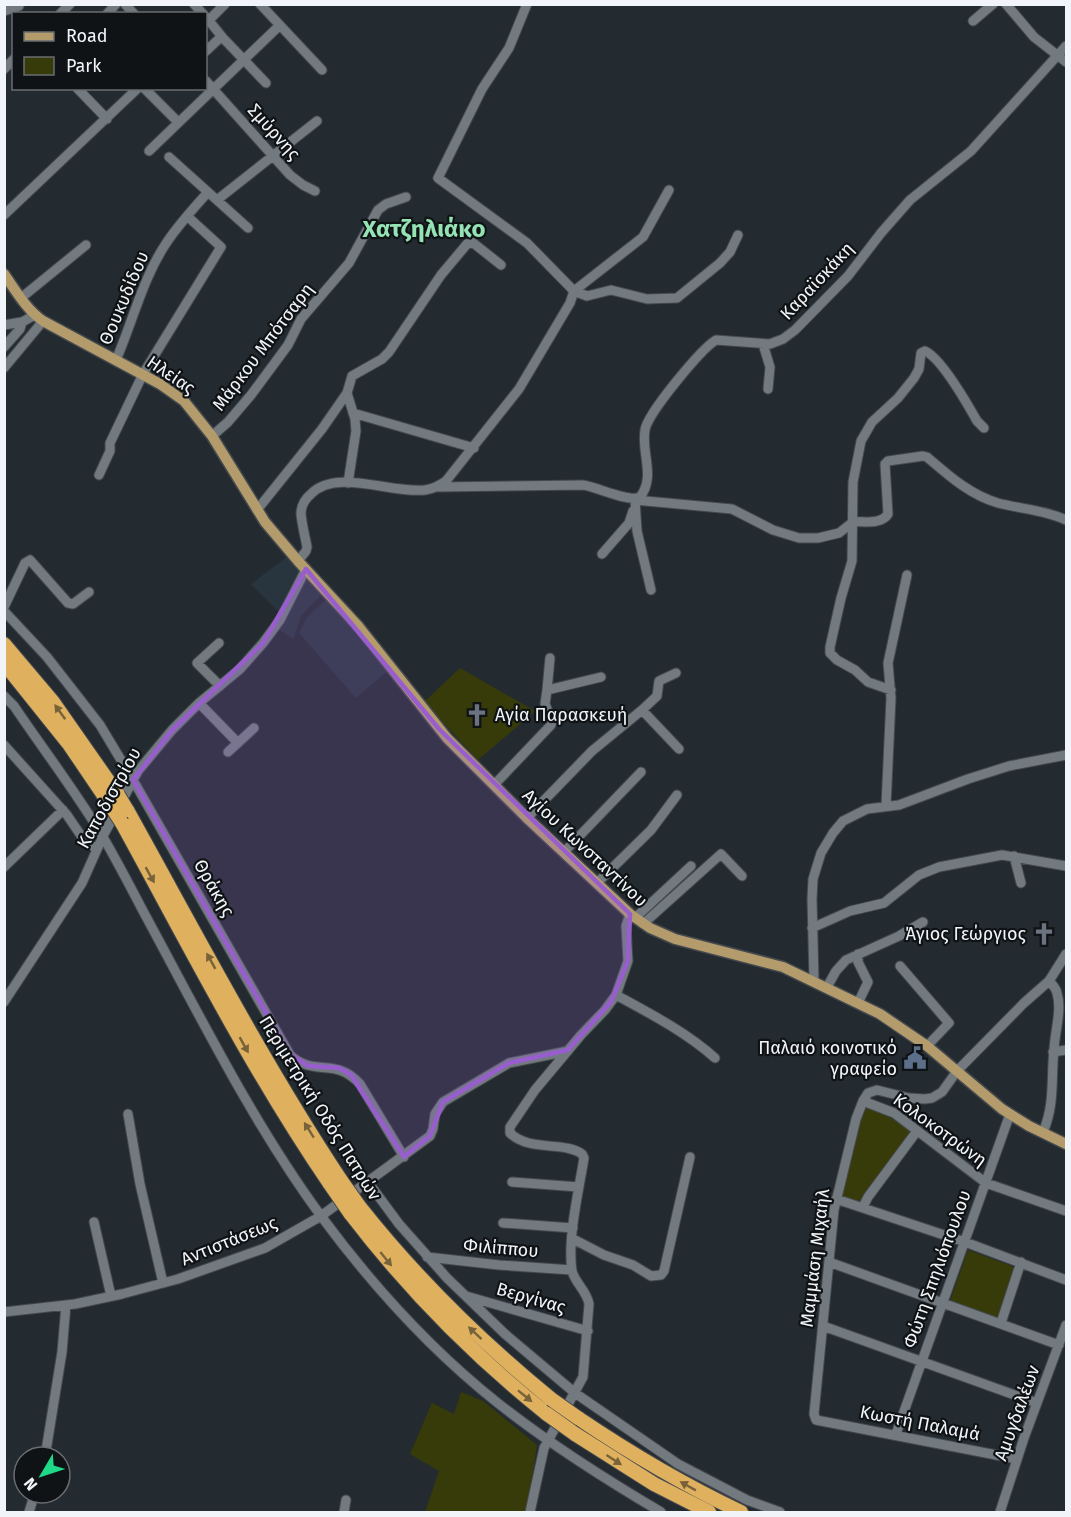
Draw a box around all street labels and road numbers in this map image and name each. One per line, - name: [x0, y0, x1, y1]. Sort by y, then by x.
- street label: Σμύρνης: [243, 99, 305, 165]
- street label: Καραϊσκάκη: [776, 238, 858, 324]
- street label: Θουκυδίδου: [94, 248, 154, 348]
- street label: Μάρκου Μπότσαρη: [208, 279, 318, 415]
- street label: Ηλείας: [143, 351, 200, 399]
- street label: Καποδιστρίου: [72, 744, 146, 852]
- street label: Αγίου Κωνσταντίνου: [518, 784, 652, 912]
- street label: Θράκης: [189, 856, 239, 921]
- street label: Περιμετρική Οδός Πατρών: [254, 1012, 386, 1205]
- street label: Κολοκοτρώνη: [889, 1089, 991, 1171]
- street label: Μαμμάση Μιχαήλ: [796, 1186, 835, 1328]
- street label: Φώτη Σπηλιόπουλου: [898, 1187, 976, 1351]
- street label: Αντιστάσεως: [178, 1211, 281, 1270]
- street label: Φιλίππου: [462, 1234, 540, 1262]
- street label: Βεργίνας: [494, 1278, 569, 1318]
- street label: Αμυγδαλέων: [990, 1362, 1045, 1464]
- street label: Κωστή Παλαμά: [858, 1401, 982, 1445]

